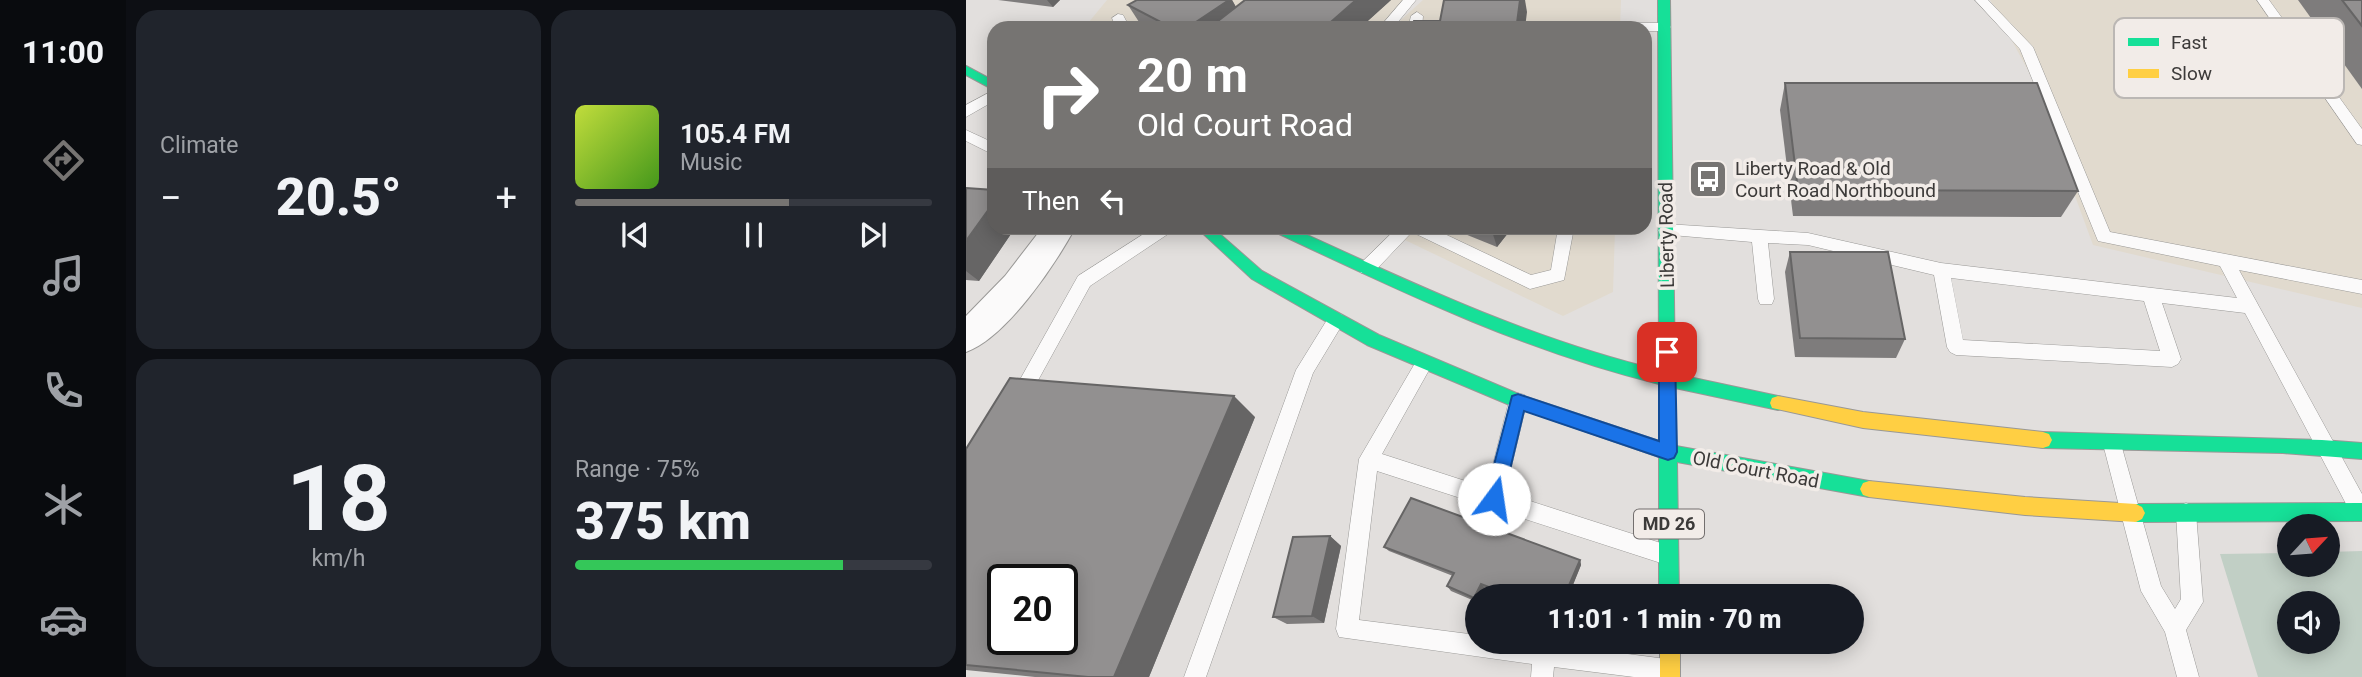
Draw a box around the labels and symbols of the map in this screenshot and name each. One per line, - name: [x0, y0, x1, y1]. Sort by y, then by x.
- legend: [2114, 18, 2344, 98]
- text: Fast: [2171, 31, 2208, 54]
- text: Slow: [2171, 62, 2212, 85]
- place label: Liberty Road & Old Court Road Northbound: [1735, 157, 1936, 202]
- bus stop icon: Liberty Road & Old Court Road Northbound: [1687, 158, 1729, 200]
- street label: Liberty Road: [1654, 182, 1679, 288]
- pin: [1637, 322, 1697, 382]
- street label: Old Court Road: [1691, 446, 1821, 493]
- position arrow: [1457, 462, 1531, 536]
- road number: MD 26: [1634, 510, 1704, 538]
- north arrow: [2277, 514, 2340, 578]
- speed limit sign: 20: [987, 564, 1078, 655]

